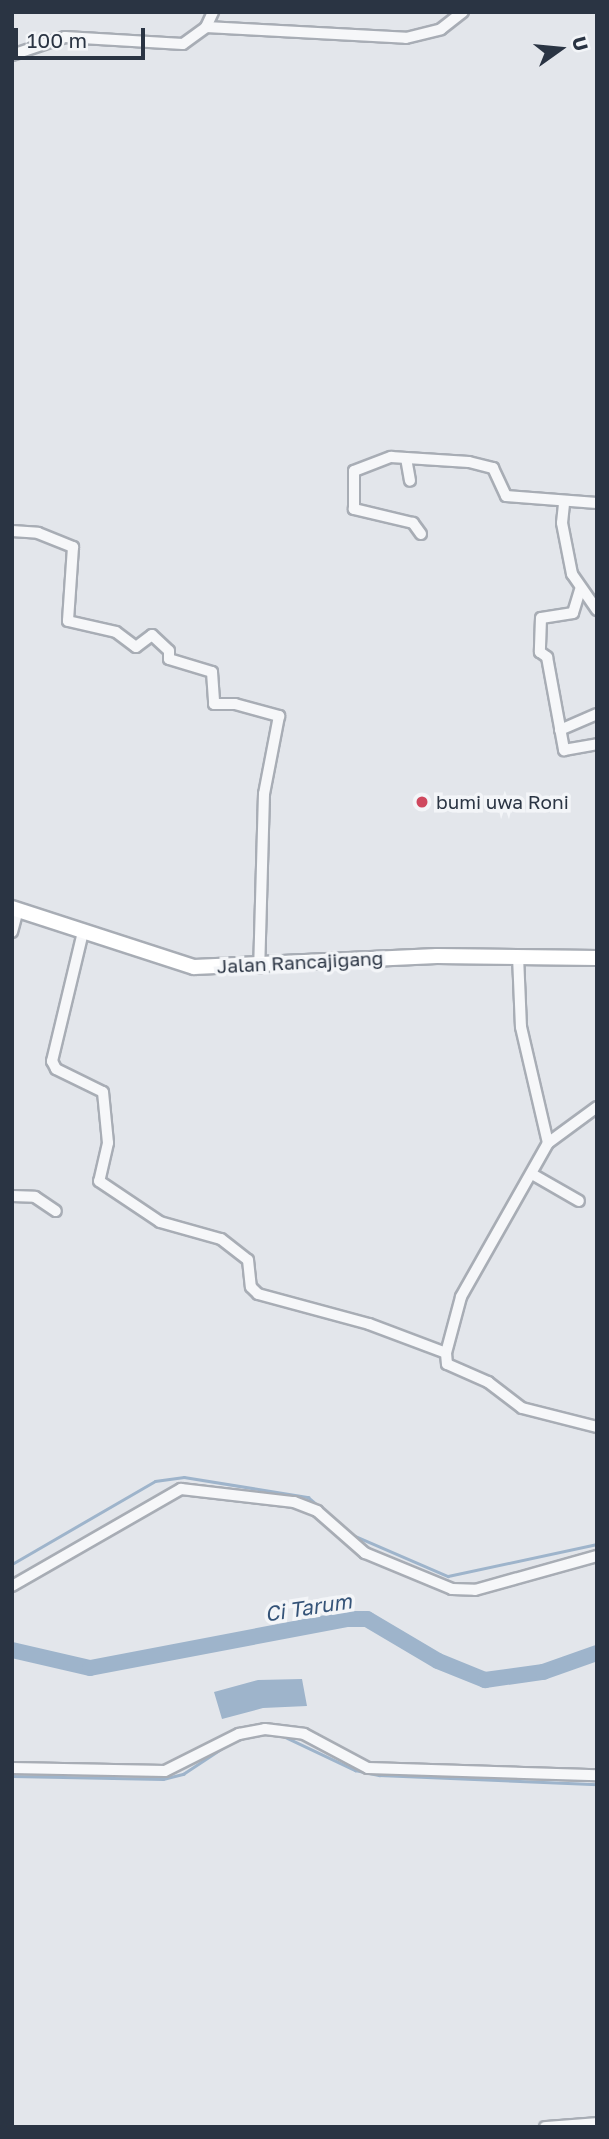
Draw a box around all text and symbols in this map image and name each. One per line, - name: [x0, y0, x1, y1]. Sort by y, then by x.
- scale bar: [18, 14, 149, 58]
- north arrow: [525, 14, 595, 84]
- text: 100 m: [27, 27, 87, 53]
- text: U: [568, 34, 594, 53]
- place label: bumi uwa Roni: [436, 791, 569, 813]
- marker: bumi uwa Roni: [414, 794, 430, 810]
- street label: Jalan Rancajigang: [216, 946, 384, 978]
- water label: Ci Tarum: [263, 1588, 353, 1626]

